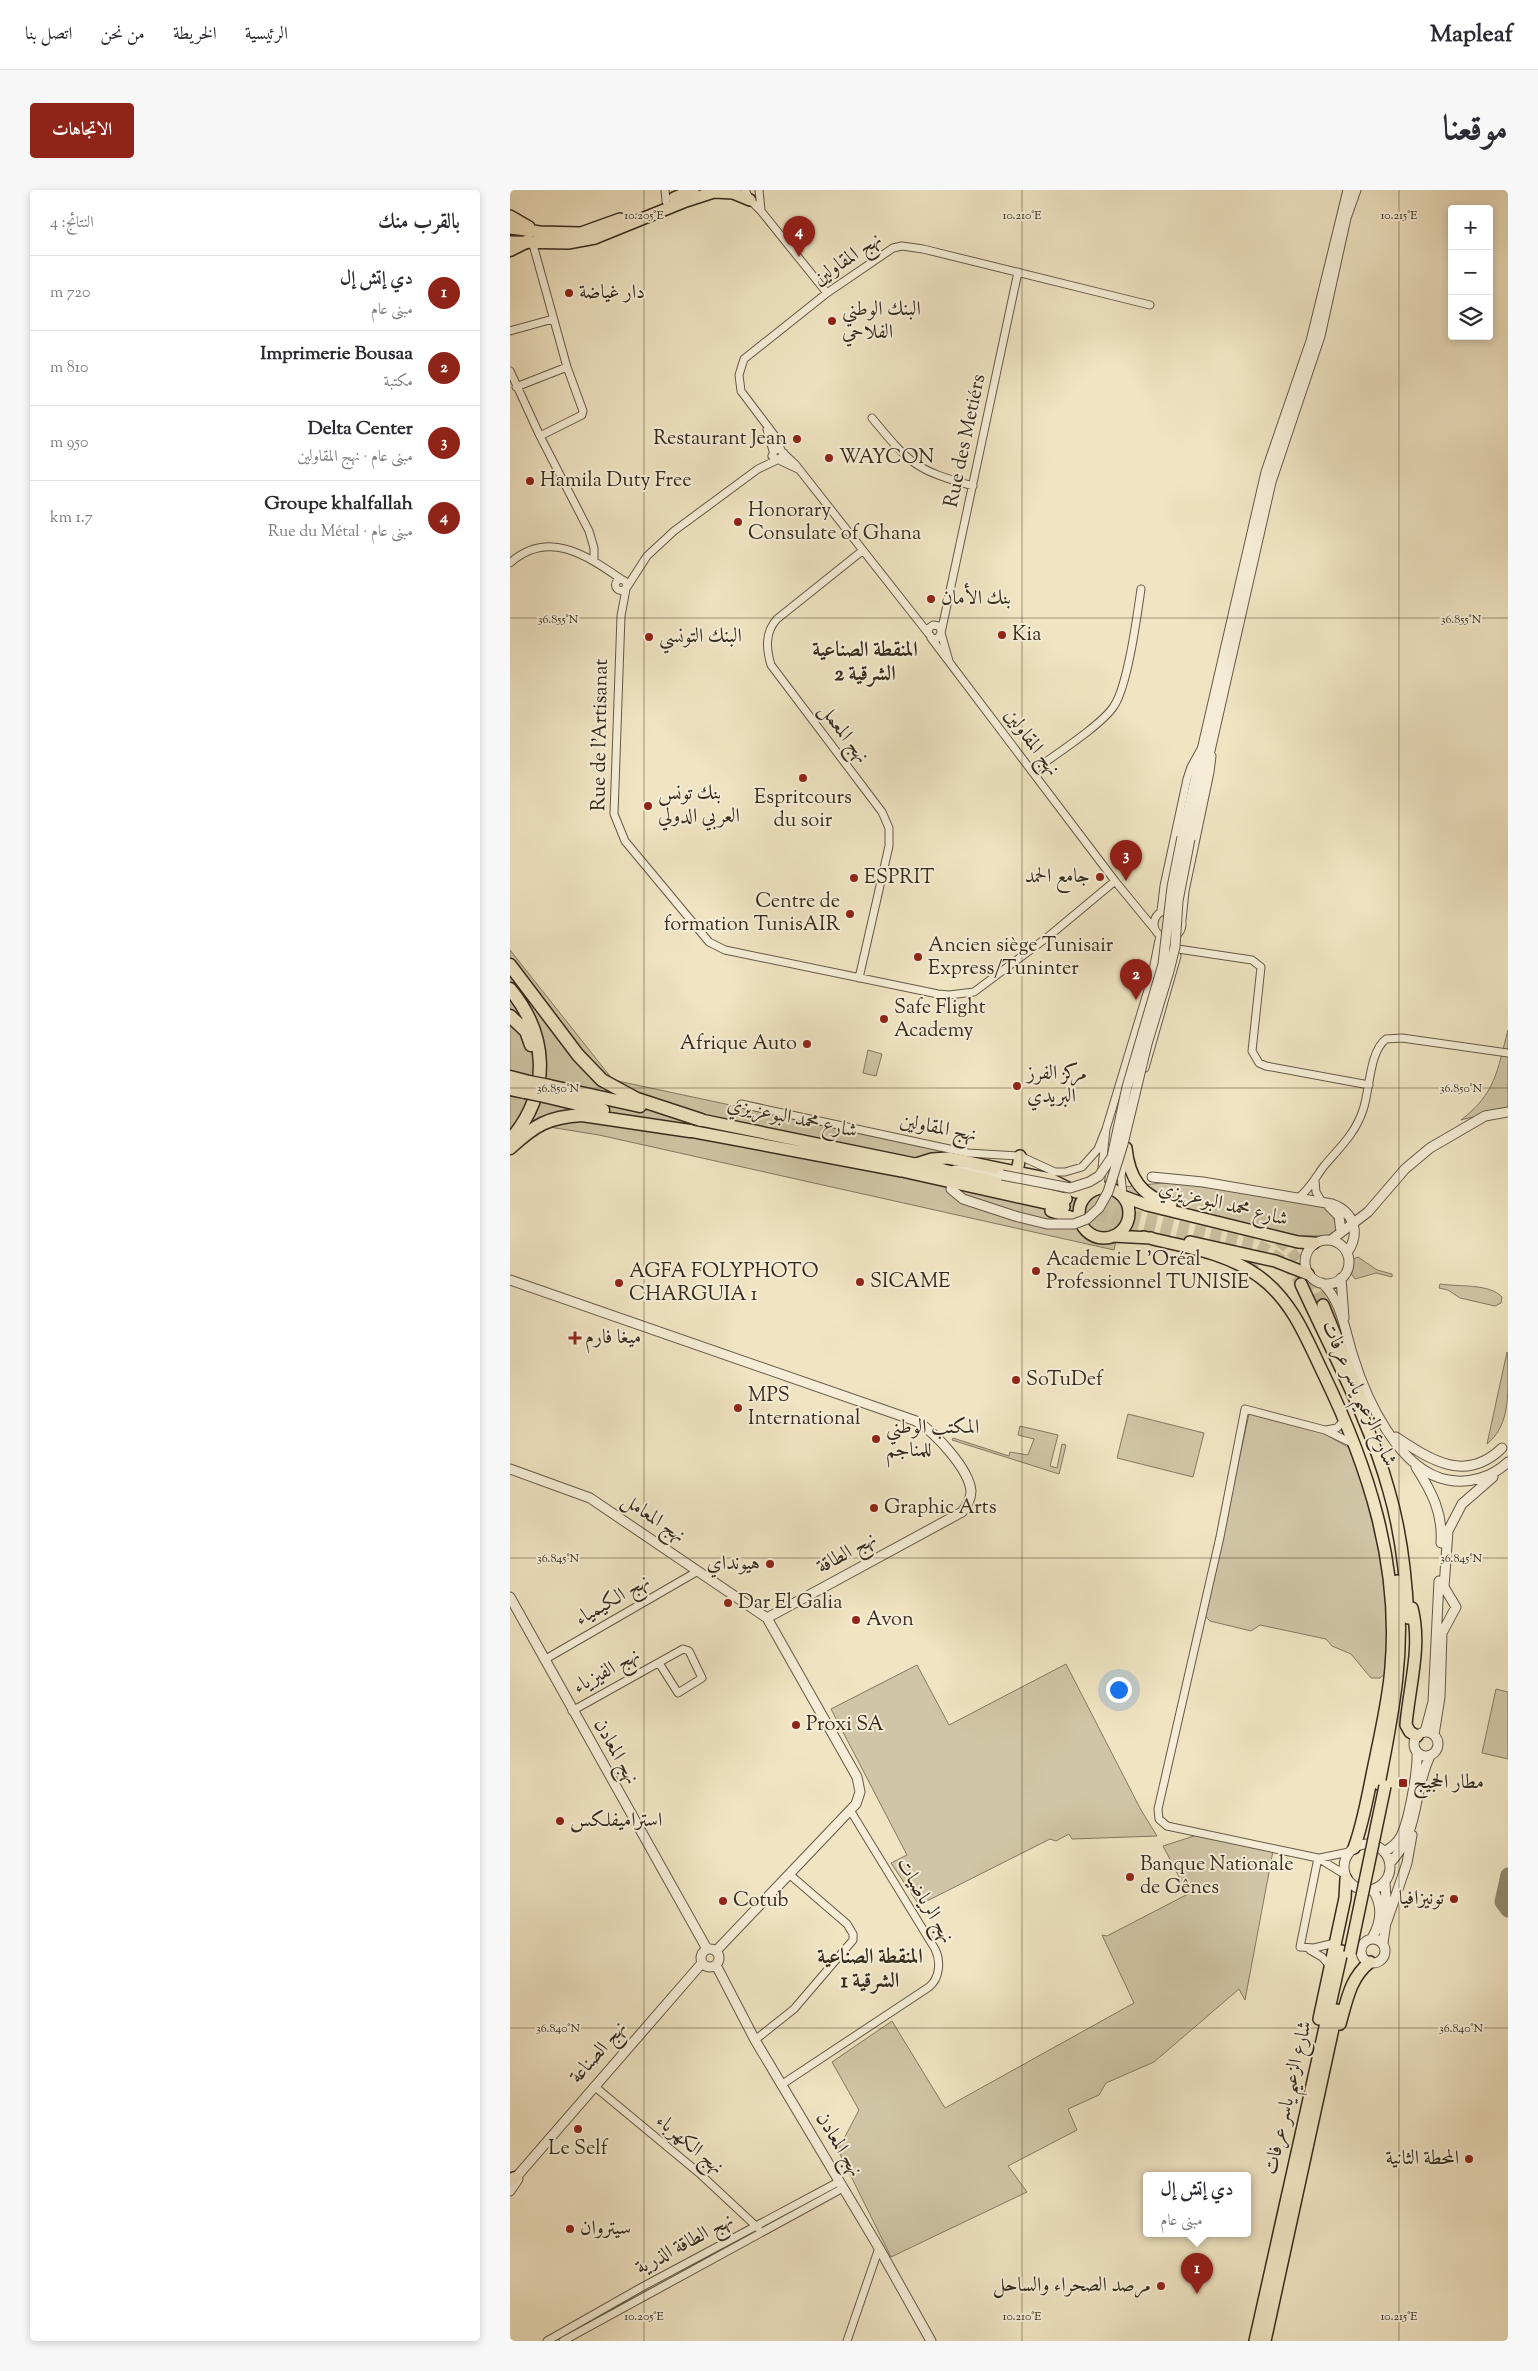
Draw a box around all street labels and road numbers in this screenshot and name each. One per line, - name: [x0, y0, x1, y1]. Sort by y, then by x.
- street label: نهج المقاولين: [808, 226, 889, 295]
- street label: Rue des Metiérs: [938, 371, 994, 510]
- street label: Rue de l'Artisanat: [585, 658, 617, 812]
- street label: نهج المعمل: [810, 698, 875, 771]
- street label: نهج المقاولين: [995, 703, 1066, 783]
- street label: شارع محمد البوعزيزي: [724, 1091, 860, 1148]
- street label: نهج المقاولين: [897, 1107, 979, 1152]
- street label: شارع محمد البوعزيزي: [1155, 1175, 1291, 1236]
- street label: شارع الزعيم ياسر عرفات: [1310, 1316, 1403, 1473]
- street label: نهج المعامل: [615, 1487, 691, 1552]
- street label: نهج الطاقة: [812, 1526, 883, 1583]
- street label: نهج الكيمياء: [570, 1568, 656, 1635]
- street label: نهج الفيزياء: [568, 1642, 646, 1703]
- street label: نهج المعادن: [584, 1714, 645, 1791]
- street label: نهج الرياضيات: [887, 1853, 960, 1950]
- street label: نهج الصناعة: [564, 2015, 635, 2091]
- street label: شارع الزعيم ياسر عرفات: [1257, 2018, 1324, 2178]
- street label: نهج المعادن: [806, 2107, 869, 2184]
- street label: نهج الكهرباء: [648, 2108, 729, 2183]
- street label: نهج الطاقة الذرية: [631, 2207, 740, 2284]

